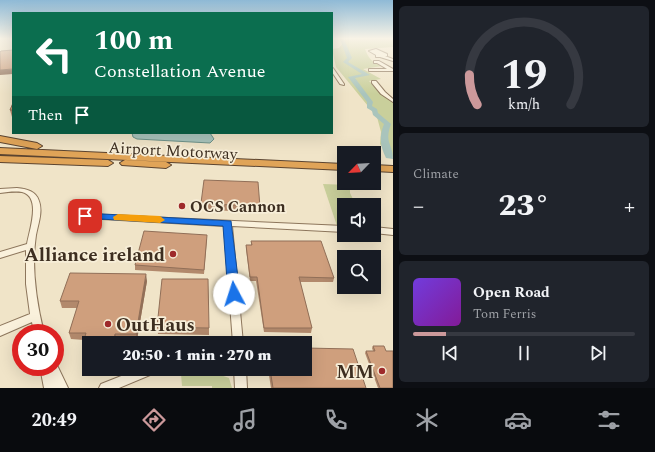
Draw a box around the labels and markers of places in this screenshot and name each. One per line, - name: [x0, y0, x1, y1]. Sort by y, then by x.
- place label: OCS Cannon: [190, 195, 286, 219]
- pin: [68, 199, 102, 233]
- marker: OCS Cannon: [177, 201, 187, 211]
- place label: Alliance ireland: [24, 241, 165, 270]
- marker: Alliance ireland: [168, 249, 178, 259]
- place label: OutHaus: [116, 311, 195, 340]
- marker: OutHaus: [103, 319, 113, 329]
- place label: MM: [336, 358, 374, 387]
- marker: MM: [377, 366, 387, 376]

